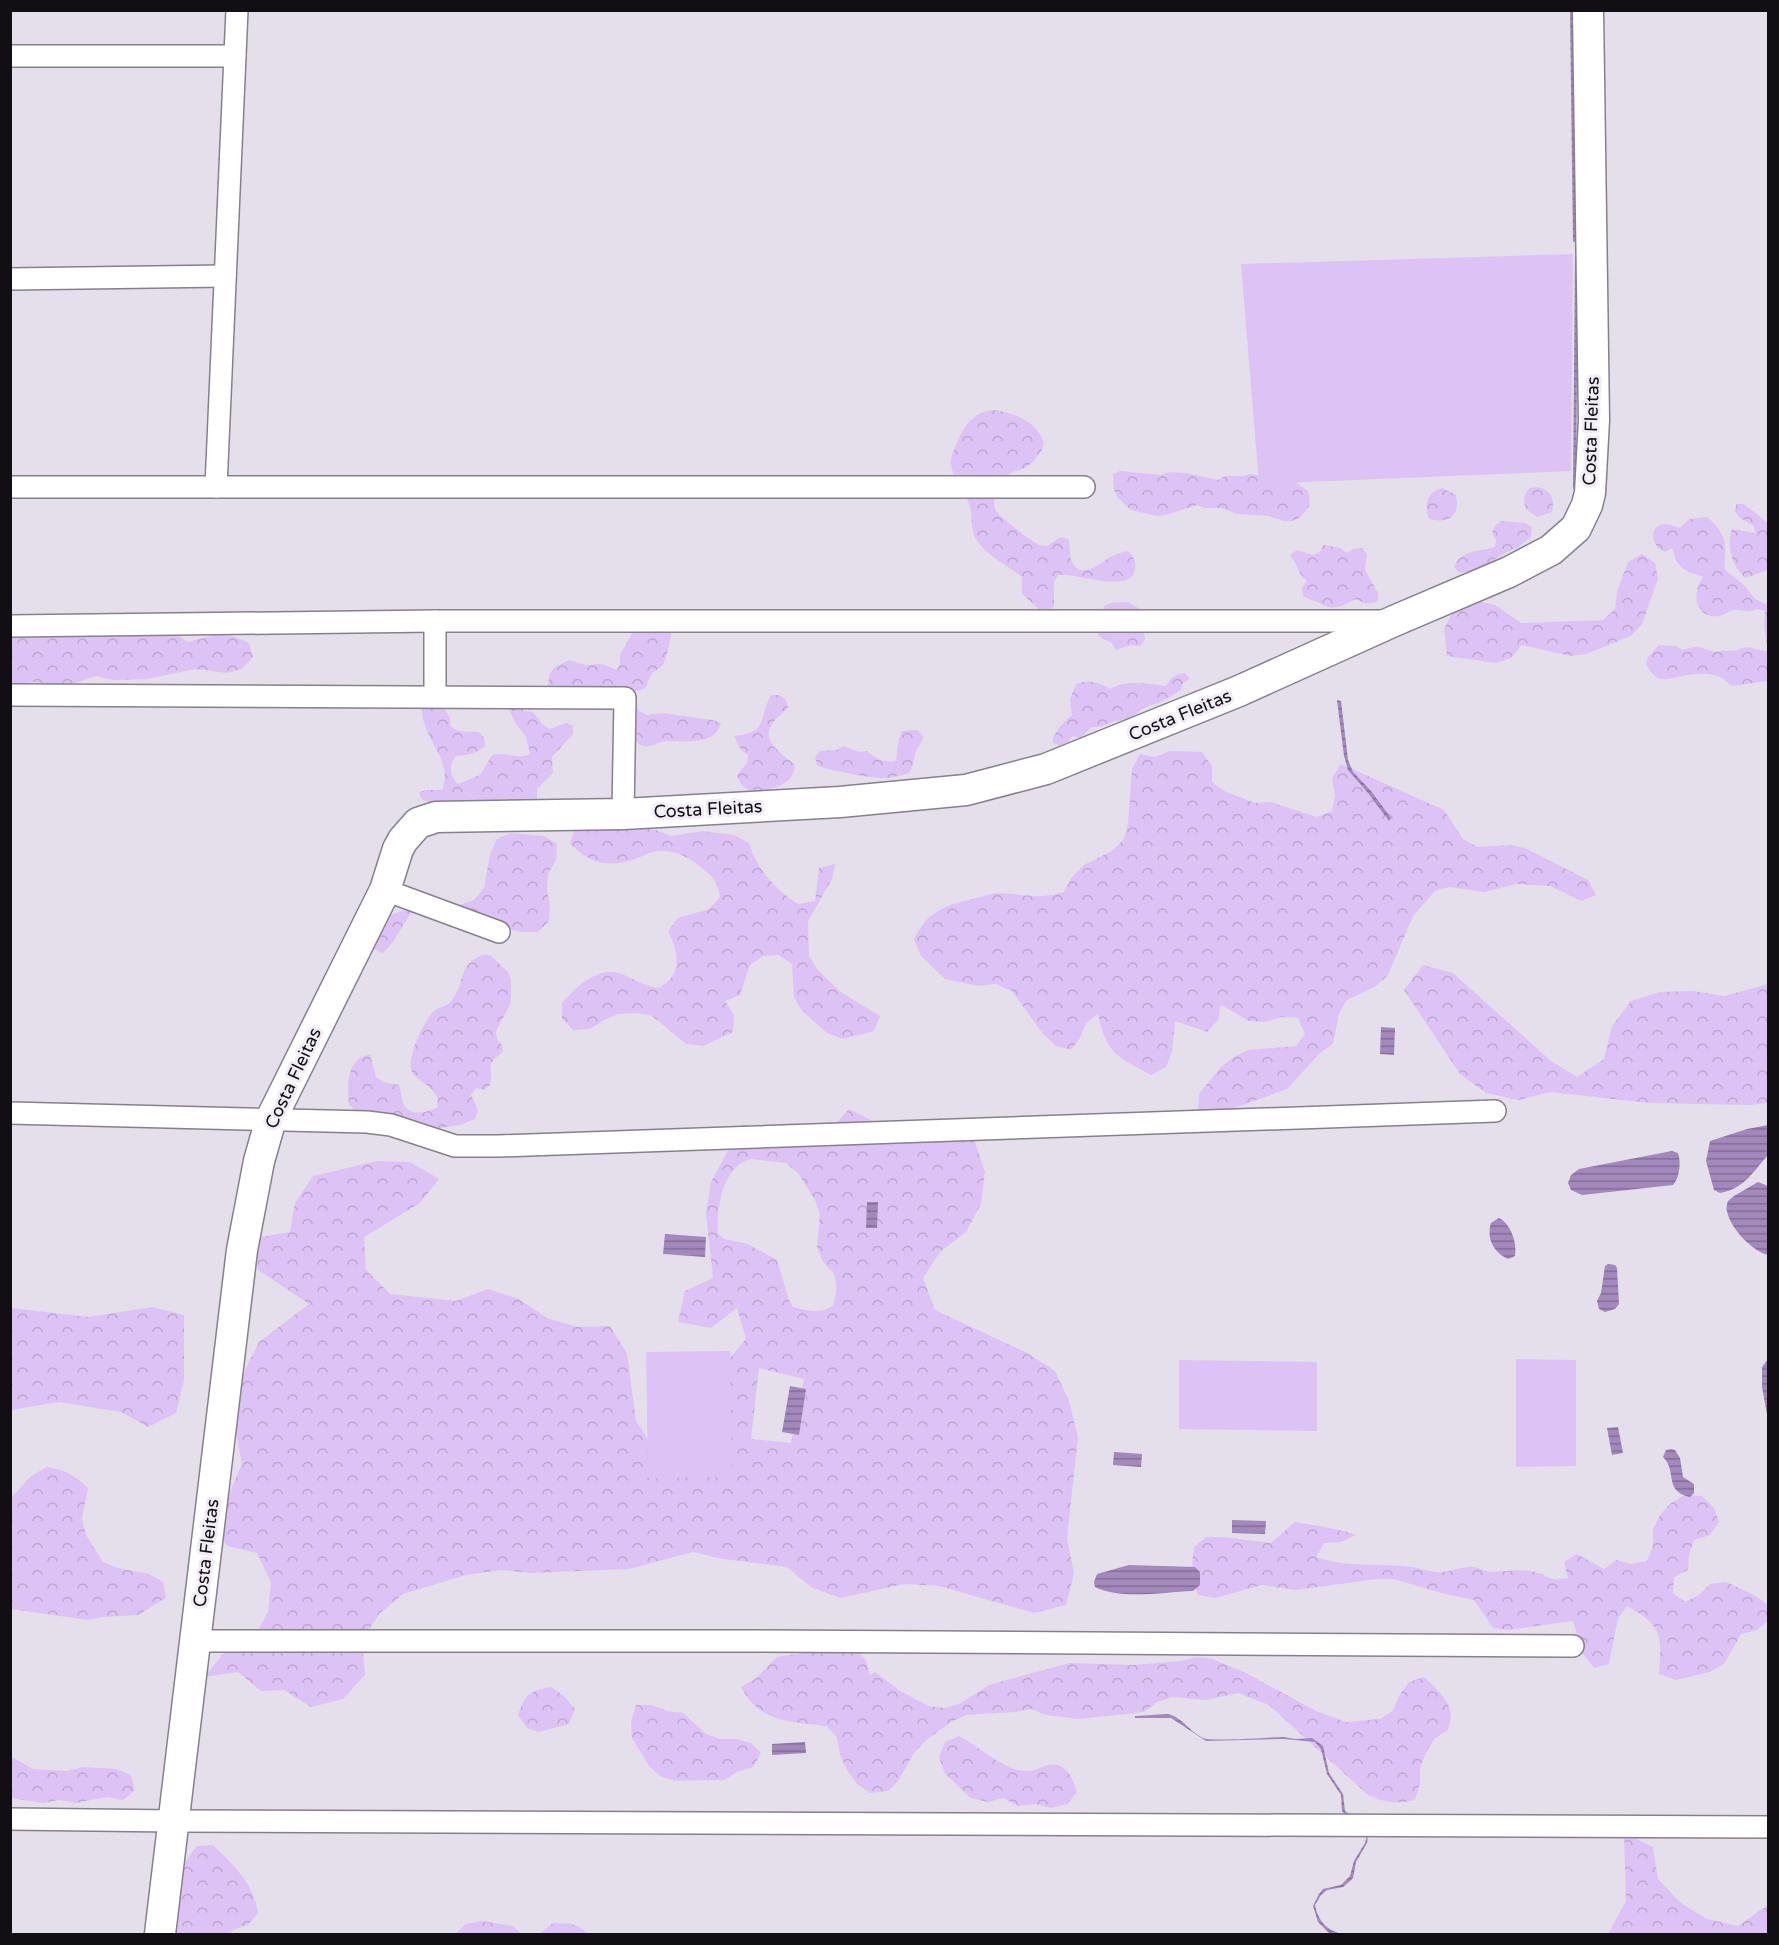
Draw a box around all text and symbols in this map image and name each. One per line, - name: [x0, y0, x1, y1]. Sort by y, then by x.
- street label: Costa Fleitas: [1578, 376, 1604, 486]
- street label: Costa Fleitas: [1125, 684, 1235, 746]
- street label: Costa Fleitas: [653, 795, 763, 823]
- street label: Costa Fleitas: [260, 1024, 326, 1132]
- street label: Costa Fleitas: [188, 1498, 224, 1608]

